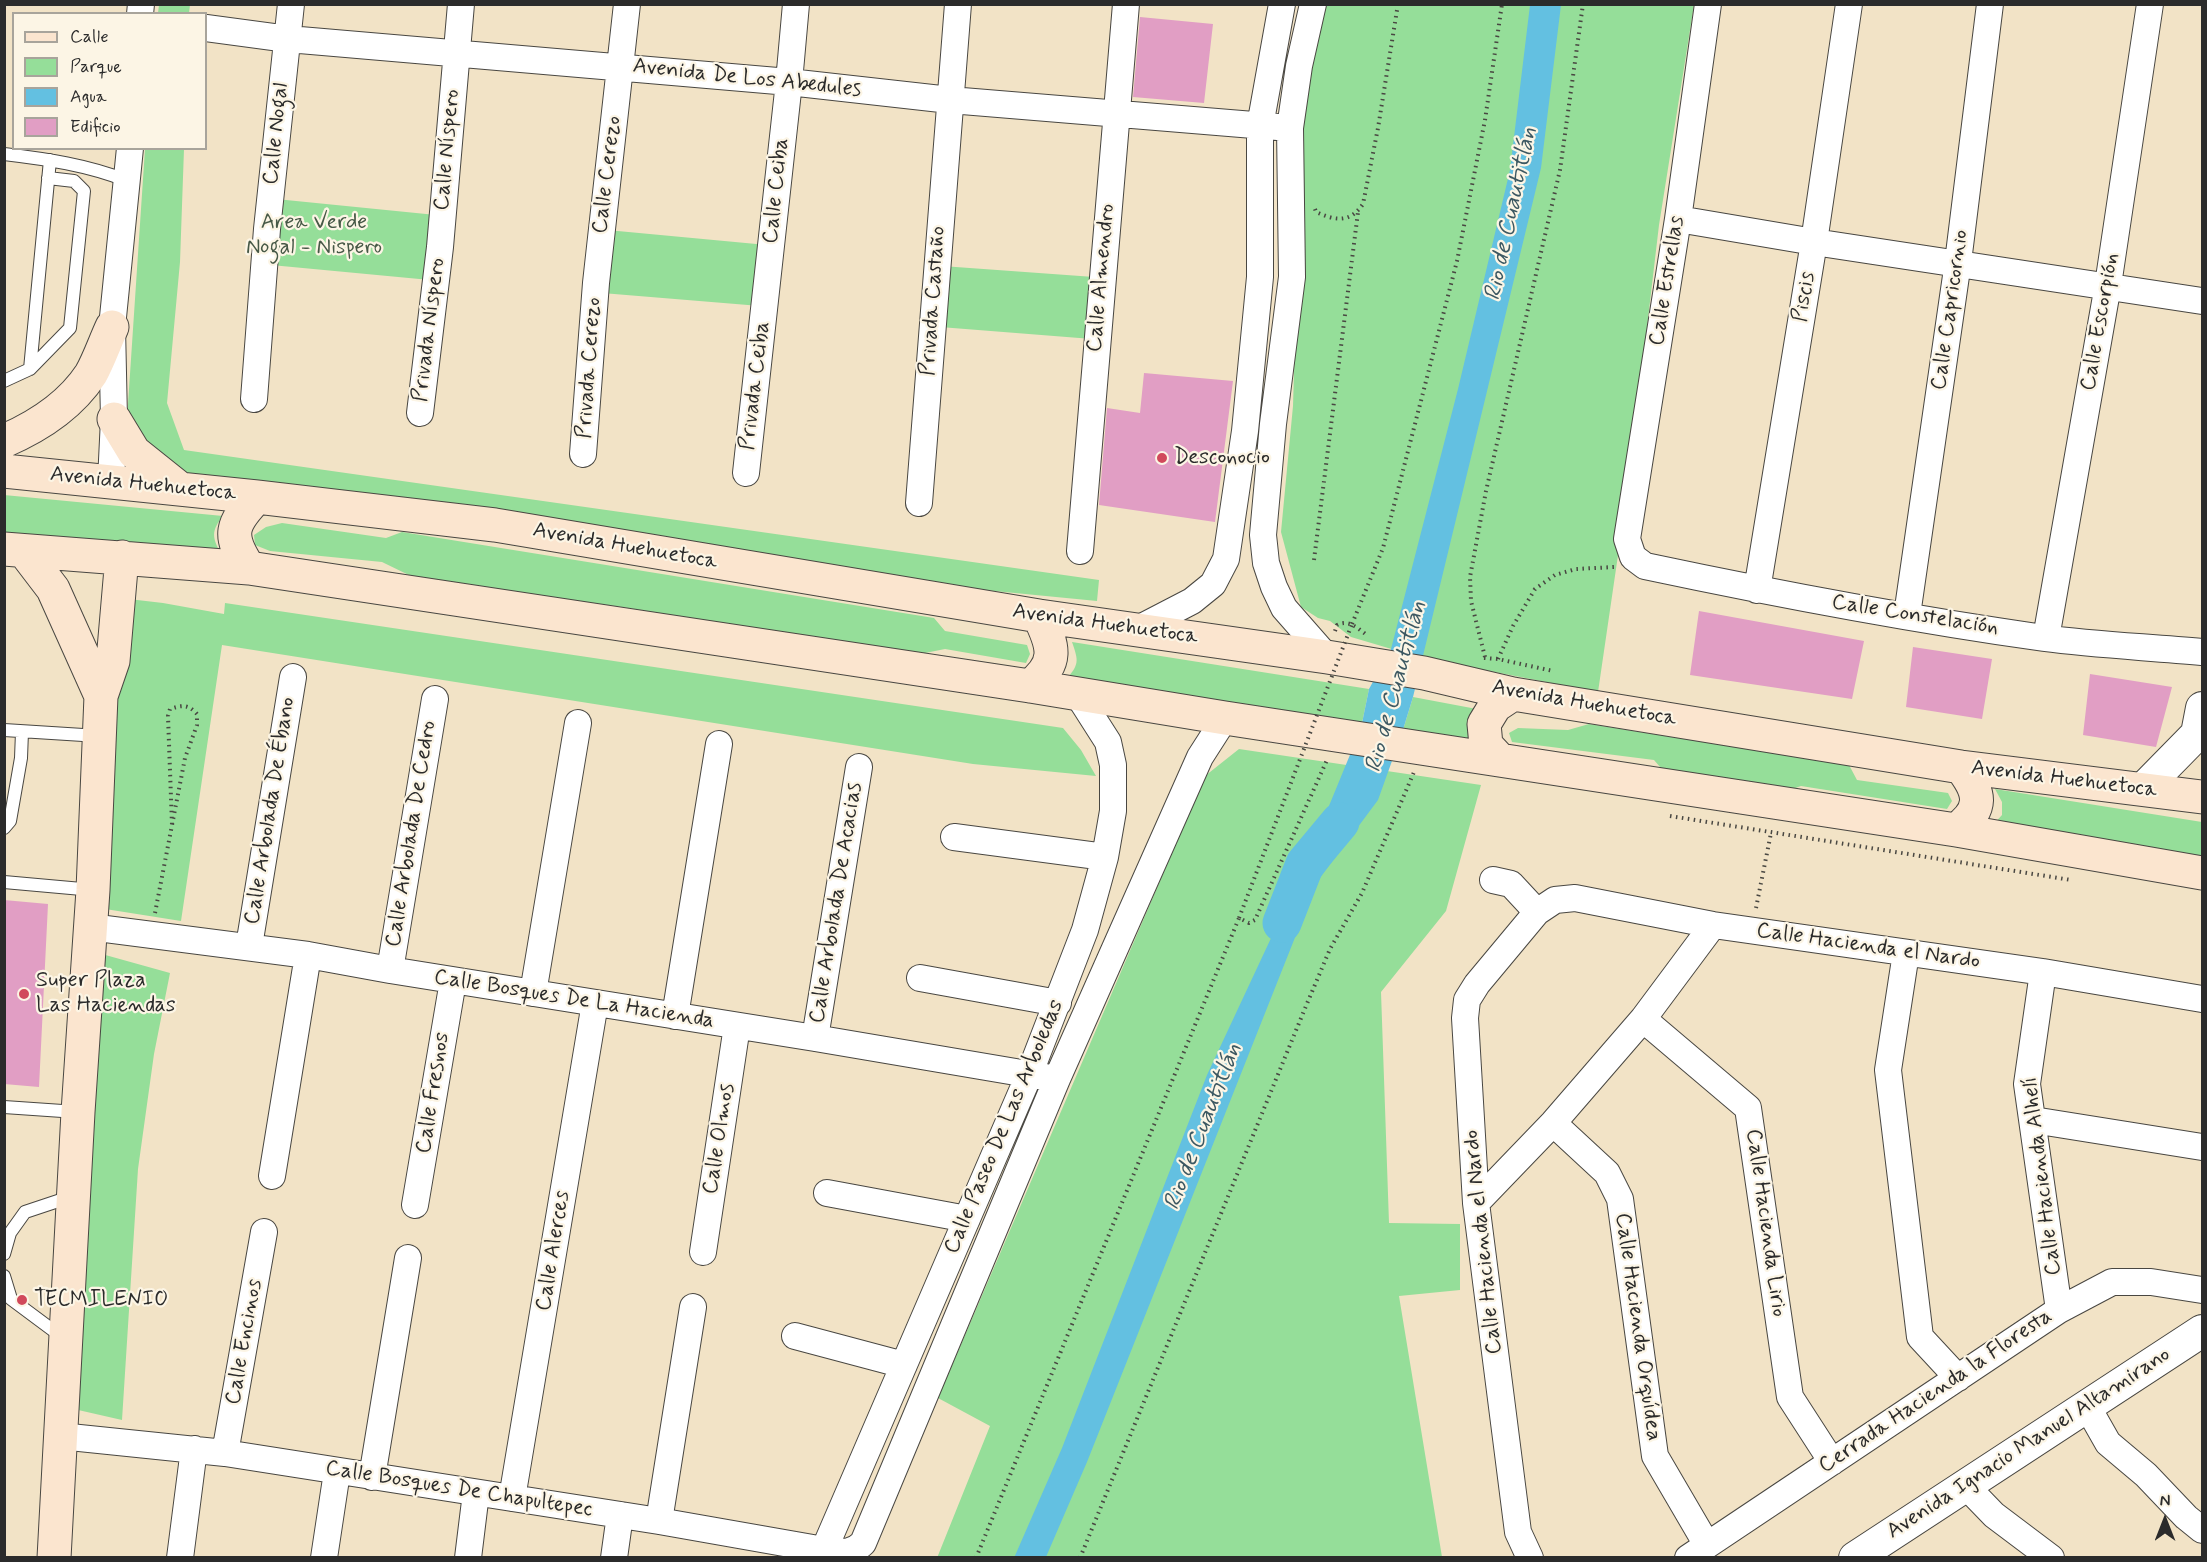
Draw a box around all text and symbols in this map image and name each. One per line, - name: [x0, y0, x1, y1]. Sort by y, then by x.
- legend: [12, 12, 207, 150]
- text: Calle: [70, 25, 109, 49]
- street label: Avenida De Los Abedules: [631, 54, 863, 104]
- text: Parque: [70, 55, 122, 79]
- street label: Calle Nogal: [259, 82, 295, 186]
- text: Agua: [70, 85, 107, 109]
- street label: Calle Níspero: [430, 88, 466, 212]
- text: Edificio: [70, 115, 121, 139]
- street label: Calle Cerezo: [588, 115, 628, 235]
- water label: Rio de Cuautitlán: [1480, 125, 1544, 303]
- street label: Calle Ceiba: [758, 137, 796, 245]
- street label: Calle Almendro: [1082, 203, 1122, 353]
- park label: Area Verde Nogal - Nispero: [246, 210, 382, 262]
- street label: Calle Estrellas: [1645, 214, 1691, 348]
- street label: Privada Castaño: [916, 225, 952, 377]
- street label: Calle Capricornio: [1927, 228, 1975, 392]
- street label: Calle Escorpión: [2076, 251, 2126, 393]
- street label: Privada Níspero: [408, 257, 452, 403]
- street label: Piscis: [1788, 270, 1822, 324]
- street label: Privada Cerezo: [572, 296, 608, 440]
- street label: Privada Ceiba: [735, 320, 777, 452]
- place label: Desconocio: [1174, 445, 1270, 471]
- marker: Desconocio: [1155, 451, 1169, 465]
- street label: Avenida Huehuetoca: [49, 462, 237, 508]
- street label: Avenida Huehuetoca: [531, 518, 719, 576]
- street label: Calle Constelación: [1830, 590, 2000, 642]
- water label: Rio de Cuautitlán: [1360, 598, 1434, 776]
- street label: Avenida Huehuetoca: [1011, 599, 1199, 651]
- street label: Avenida Huehuetoca: [1490, 675, 1678, 733]
- street label: Calle Arbolada De Ébano: [240, 695, 302, 927]
- street label: Calle Arbolada De Cedro: [381, 719, 443, 949]
- street label: Avenida Huehuetoca: [1970, 755, 2158, 805]
- street label: Calle Arbolada De Acacias: [805, 781, 869, 1025]
- street label: Calle Hacienda el Nardo: [1754, 918, 1982, 976]
- street label: Calle Bosques De La Hacienda: [432, 965, 716, 1035]
- place label: Super Plaza Las Haciendas: [36, 968, 176, 1020]
- marker: Super Plaza Las Haciendas: [17, 987, 31, 1001]
- street label: Calle Paseo De Las Arboledas: [939, 996, 1071, 1258]
- street label: Calle Fresnos: [411, 1030, 457, 1156]
- water label: Rio de Cuautitlán: [1159, 1039, 1249, 1215]
- street label: Calle Hacienda Alhelí: [2018, 1075, 2068, 1277]
- street label: Calle Olmos: [698, 1082, 742, 1196]
- street label: Calle Hacienda Lirio: [1739, 1127, 1791, 1319]
- street label: Calle Hacienda el Nardo: [1459, 1128, 1509, 1356]
- street label: Calle Alerces: [531, 1189, 577, 1313]
- street label: Calle Hacienda Orquídea: [1608, 1211, 1666, 1443]
- street label: Calle Encinos: [221, 1277, 269, 1407]
- place label: TECMILENIO: [34, 1287, 168, 1313]
- marker: TECMILENIO: [15, 1293, 29, 1307]
- street label: Cerrada Hacienda la Floresta: [1814, 1304, 2058, 1480]
- street label: Avenida Ignacio Manuel Altamirano: [1882, 1342, 2176, 1546]
- street label: Calle Bosques De Chapultepec: [324, 1456, 594, 1524]
- north arrow: [2135, 1490, 2195, 1550]
- text: N: [2160, 1491, 2170, 1512]

